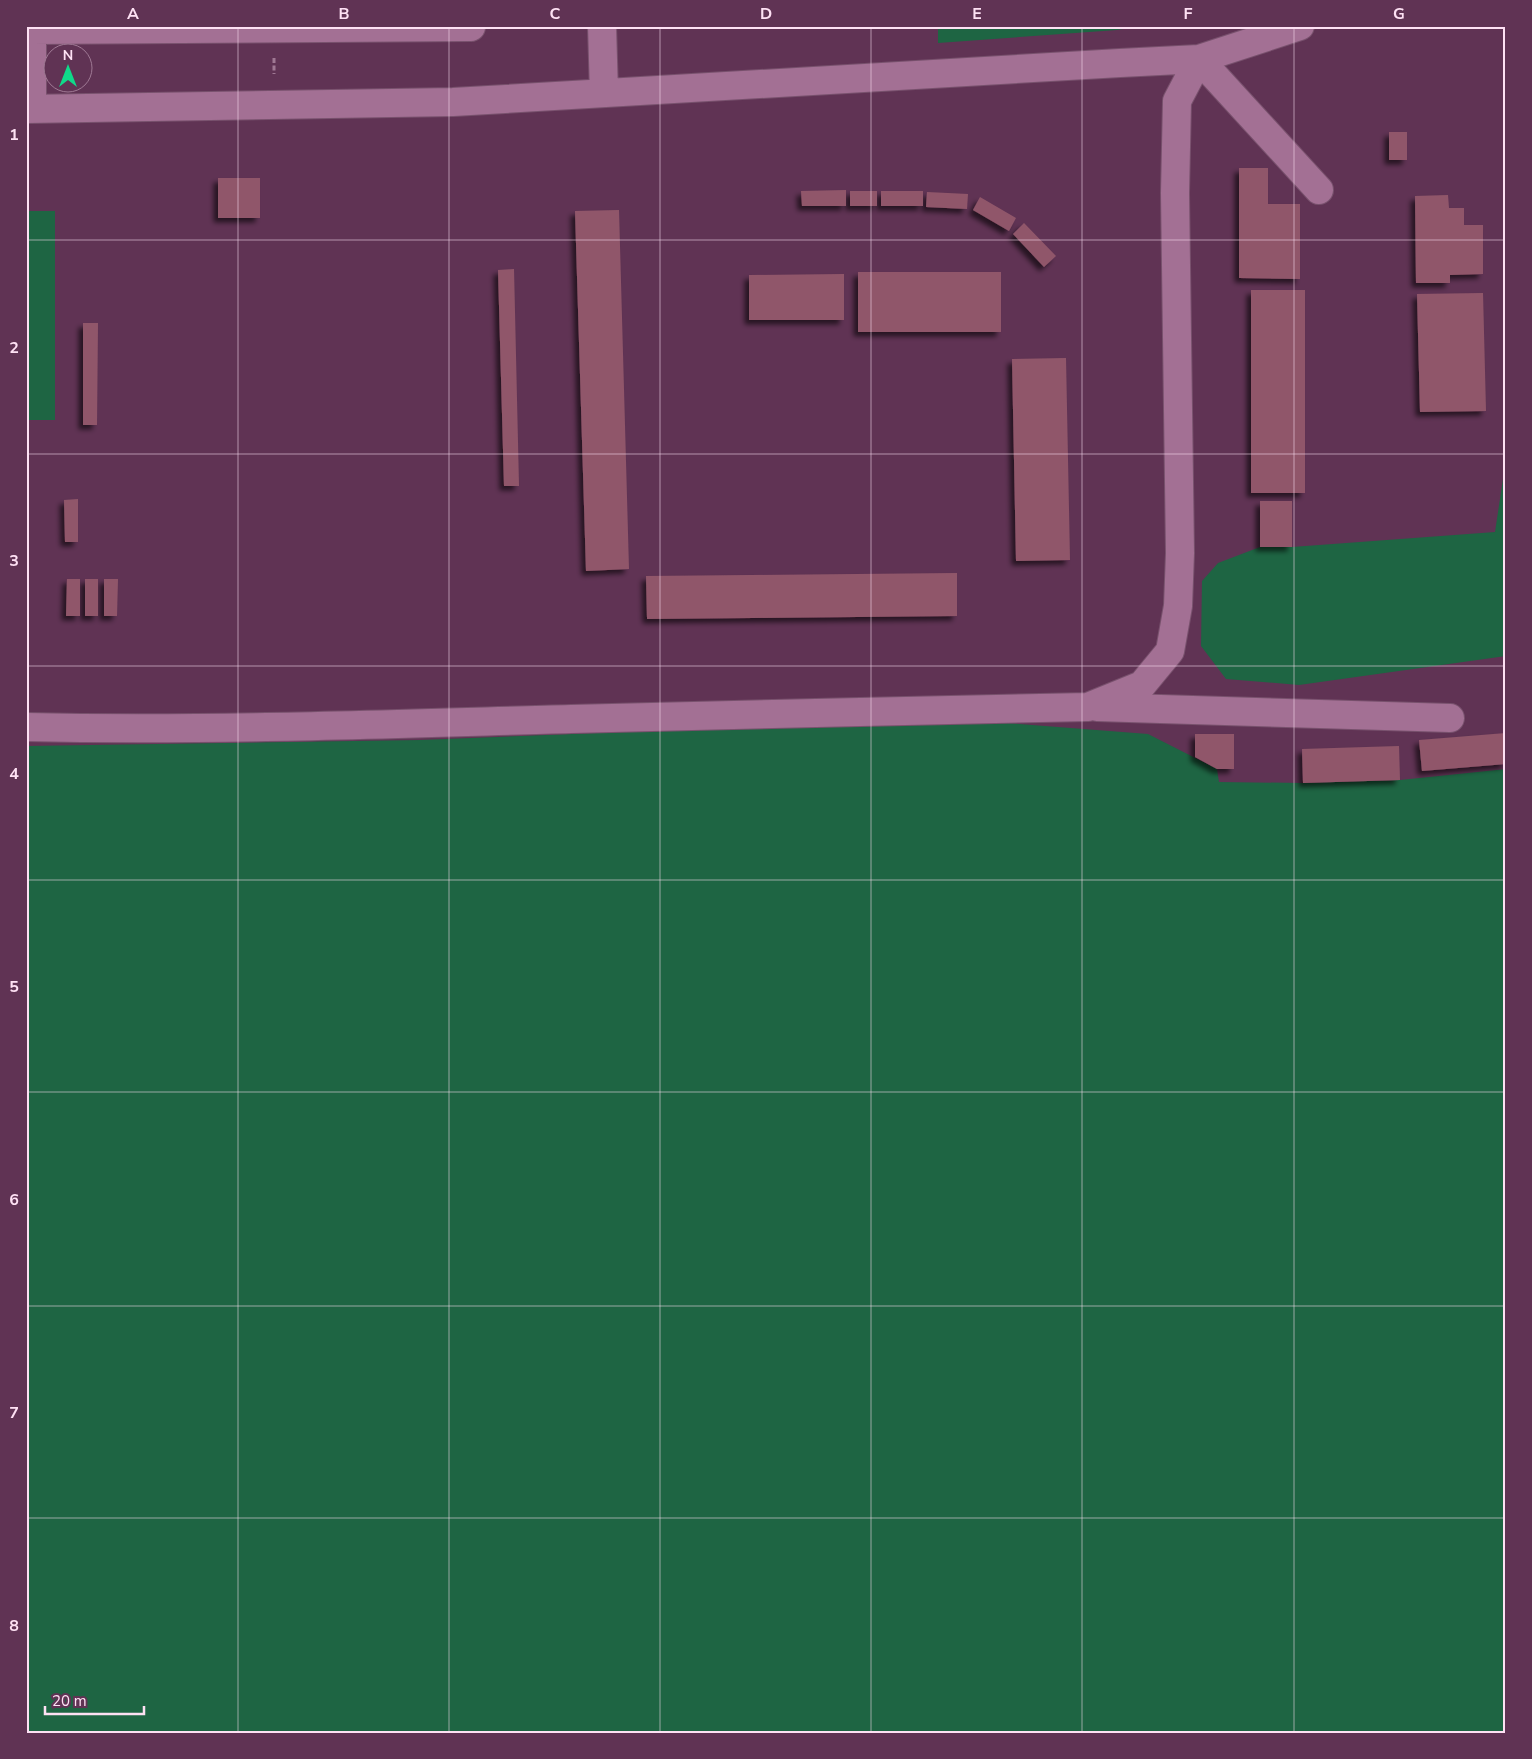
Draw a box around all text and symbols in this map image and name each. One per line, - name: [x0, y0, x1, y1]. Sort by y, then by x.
- text: A: [127, 3, 139, 25]
- text: B: [338, 3, 350, 25]
- text: C: [550, 3, 561, 25]
- text: D: [760, 3, 772, 25]
- text: E: [972, 3, 982, 25]
- text: F: [1184, 3, 1193, 25]
- text: G: [1393, 3, 1405, 25]
- north arrow: [42, 42, 92, 92]
- text: N: [63, 46, 73, 65]
- text: 1: [9, 124, 19, 146]
- text: 2: [9, 337, 19, 359]
- text: 3: [9, 550, 19, 572]
- text: 4: [9, 763, 19, 785]
- text: 5: [9, 976, 19, 998]
- text: 6: [9, 1189, 19, 1211]
- text: 7: [9, 1402, 19, 1424]
- text: 8: [9, 1615, 19, 1637]
- scale bar: [45, 1684, 144, 1716]
- text: 20 m: [52, 1691, 87, 1711]

